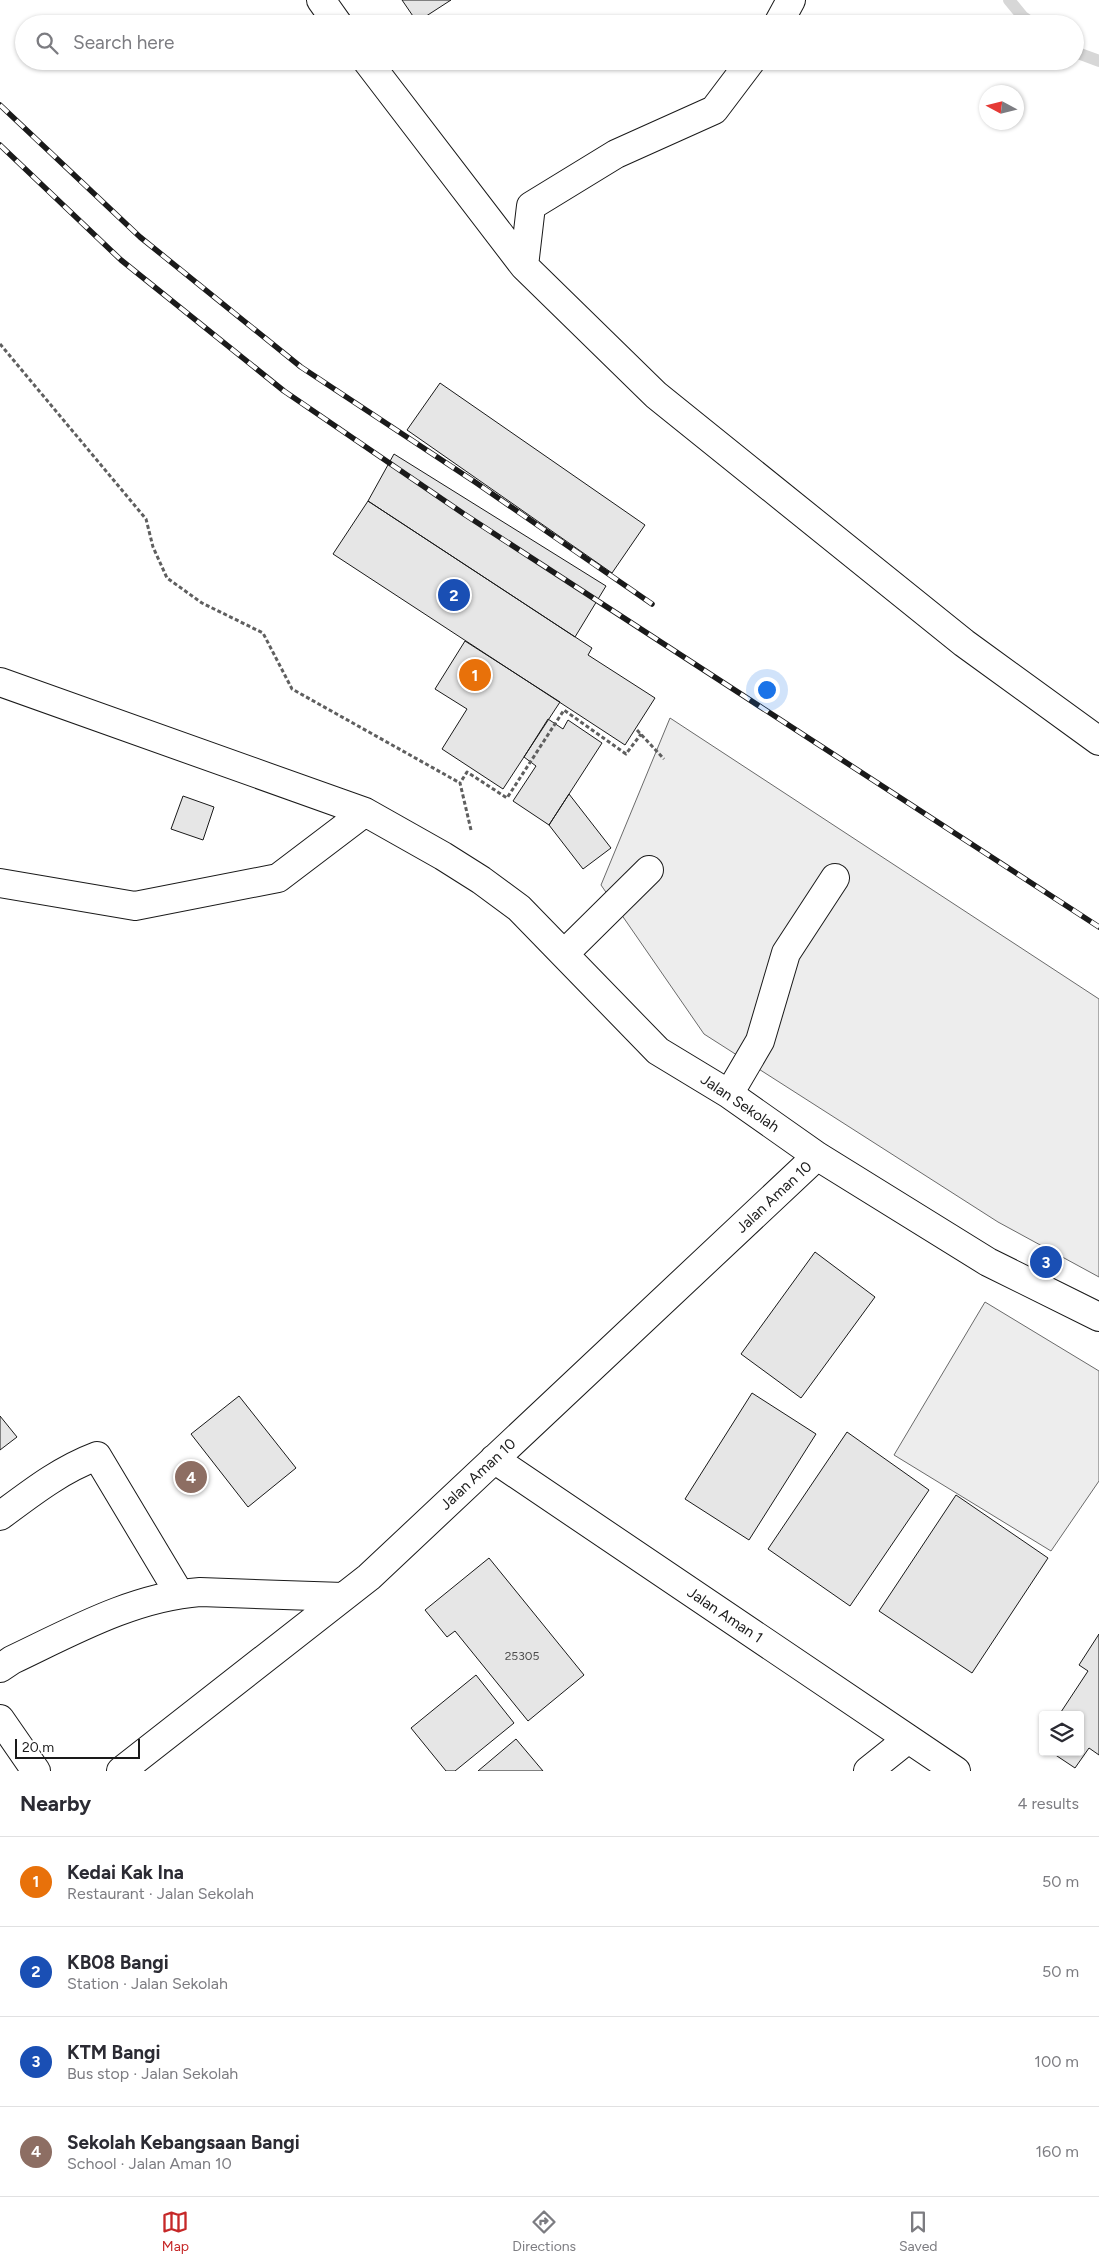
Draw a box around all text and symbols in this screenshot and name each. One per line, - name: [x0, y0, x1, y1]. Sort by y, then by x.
- search box: [15, 15, 1084, 70]
- icon: search: [33, 29, 61, 57]
- text: Search here: [73, 31, 175, 54]
- north arrow: [979, 85, 1024, 130]
- pin: 2: [438, 576, 470, 614]
- pin: 1: [459, 656, 491, 694]
- your location: [754, 677, 780, 703]
- street label: Jalan Sekolah: [697, 1070, 783, 1136]
- street label: Jalan Aman 10: [732, 1157, 816, 1237]
- pin: 3: [1030, 1243, 1062, 1281]
- street label: Jalan Aman 10: [436, 1434, 520, 1514]
- pin: 4: [175, 1458, 207, 1496]
- street label: Jalan Aman 1: [684, 1583, 766, 1647]
- house number: 25305: [505, 1649, 539, 1663]
- map controls: [1039, 1711, 1084, 1756]
- button: layers: [1039, 1711, 1084, 1756]
- scale bar: [15, 1736, 140, 1759]
- text: 20 m: [22, 1739, 54, 1756]
- text: Nearby: [20, 1791, 91, 1816]
- text: 4 results: [1018, 1794, 1079, 1813]
- text: Kedai Kak Ina: [67, 1861, 184, 1884]
- text: 1: [33, 1872, 39, 1891]
- text: 50 m: [1042, 1872, 1079, 1891]
- text: Restaurant · Jalan Sekolah: [67, 1884, 254, 1903]
- text: KB08 Bangi: [67, 1951, 169, 1974]
- text: 2: [31, 1962, 41, 1981]
- text: 50 m: [1042, 1962, 1079, 1981]
- text: Station · Jalan Sekolah: [67, 1974, 228, 1993]
- text: KTM Bangi: [67, 2041, 161, 2064]
- text: 3: [32, 2052, 40, 2071]
- text: 100 m: [1034, 2052, 1079, 2071]
- text: Bus stop · Jalan Sekolah: [67, 2064, 238, 2083]
- text: Sekolah Kebangsaan Bangi: [67, 2131, 300, 2154]
- text: 4: [31, 2142, 41, 2161]
- text: 160 m: [1036, 2142, 1079, 2161]
- text: School · Jalan Aman 10: [67, 2154, 232, 2173]
- tab: Map: [161, 2208, 189, 2255]
- tab: Directions: [512, 2208, 576, 2255]
- tab: Saved: [899, 2208, 938, 2255]

